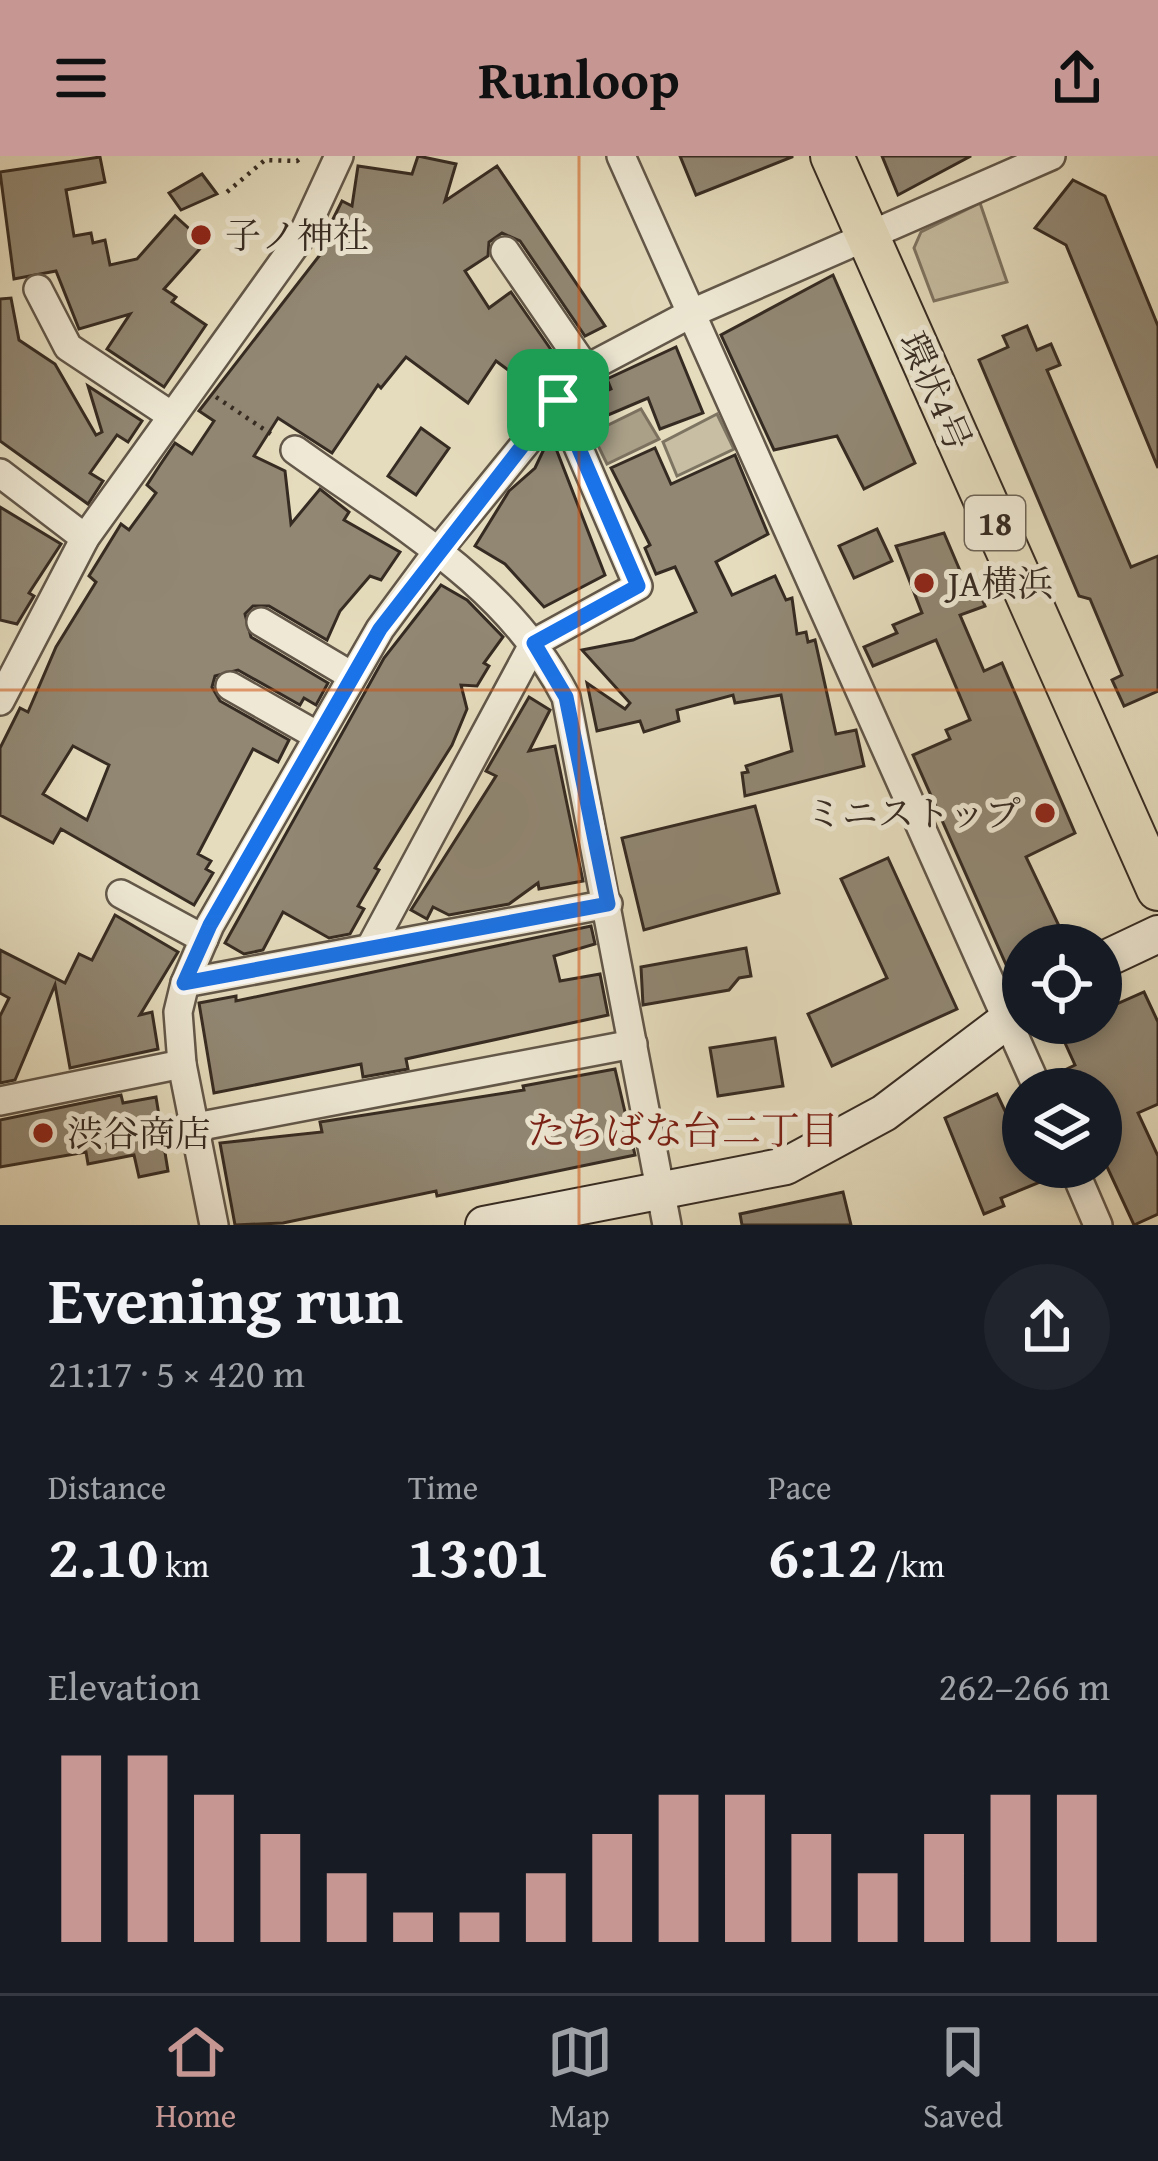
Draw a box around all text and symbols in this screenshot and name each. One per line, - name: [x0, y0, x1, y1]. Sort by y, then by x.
- text: Runloop: [478, 39, 680, 118]
- icon: menu: [48, 45, 114, 111]
- icon: share: [1044, 45, 1110, 111]
- place label: 子ノ神社: [225, 208, 369, 261]
- marker: 子ノ神社: [188, 222, 214, 248]
- street label: 環状4号: [887, 323, 986, 459]
- pin: [507, 349, 609, 451]
- icon: arrive: [525, 367, 591, 433]
- road number: 18: [965, 496, 1025, 550]
- place label: JA横浜: [944, 556, 1053, 609]
- marker: JA横浜: [911, 570, 937, 596]
- place label: ミニストップ: [806, 786, 1021, 839]
- marker: ミニストップ: [1032, 800, 1058, 826]
- map controls: [1002, 924, 1122, 1188]
- button: locate: [1002, 924, 1122, 1044]
- button: layers: [1002, 1068, 1122, 1188]
- district label: たちばな台二丁目: [527, 1101, 839, 1158]
- place label: 渋谷商店: [67, 1106, 211, 1159]
- marker: 渋谷商店: [30, 1120, 56, 1146]
- text: Evening run: [48, 1250, 403, 1347]
- button: share: [984, 1264, 1110, 1390]
- text: 21:17 · 5 × 420 m: [48, 1344, 305, 1401]
- text: Distance: [48, 1463, 166, 1511]
- text: Time: [408, 1463, 478, 1511]
- text: Pace: [768, 1463, 831, 1511]
- text: 2.10: [48, 1511, 158, 1599]
- text: 13:01: [408, 1511, 549, 1599]
- text: 6:12: [768, 1511, 878, 1599]
- text: km: [158, 1541, 209, 1589]
- text: /km: [878, 1541, 945, 1589]
- text: Elevation: [48, 1657, 201, 1714]
- text: 262–266 m: [938, 1657, 1110, 1714]
- tab: Home: [155, 2019, 236, 2139]
- tab: Map: [547, 2019, 613, 2139]
- tab: Saved: [923, 2019, 1003, 2139]

